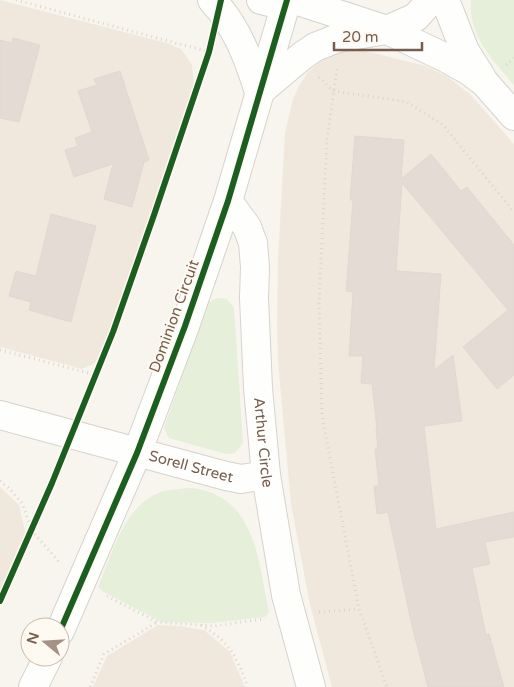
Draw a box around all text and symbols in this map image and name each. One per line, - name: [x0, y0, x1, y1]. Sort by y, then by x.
- scale bar: [334, 20, 422, 52]
- text: 20 m: [342, 28, 379, 46]
- street label: Dominion Circuit: [145, 257, 203, 375]
- street label: Arthur Circle: [250, 396, 277, 489]
- street label: Sorell Street: [147, 447, 235, 486]
- north arrow: [20, 617, 70, 667]
- text: N: [23, 630, 43, 646]

